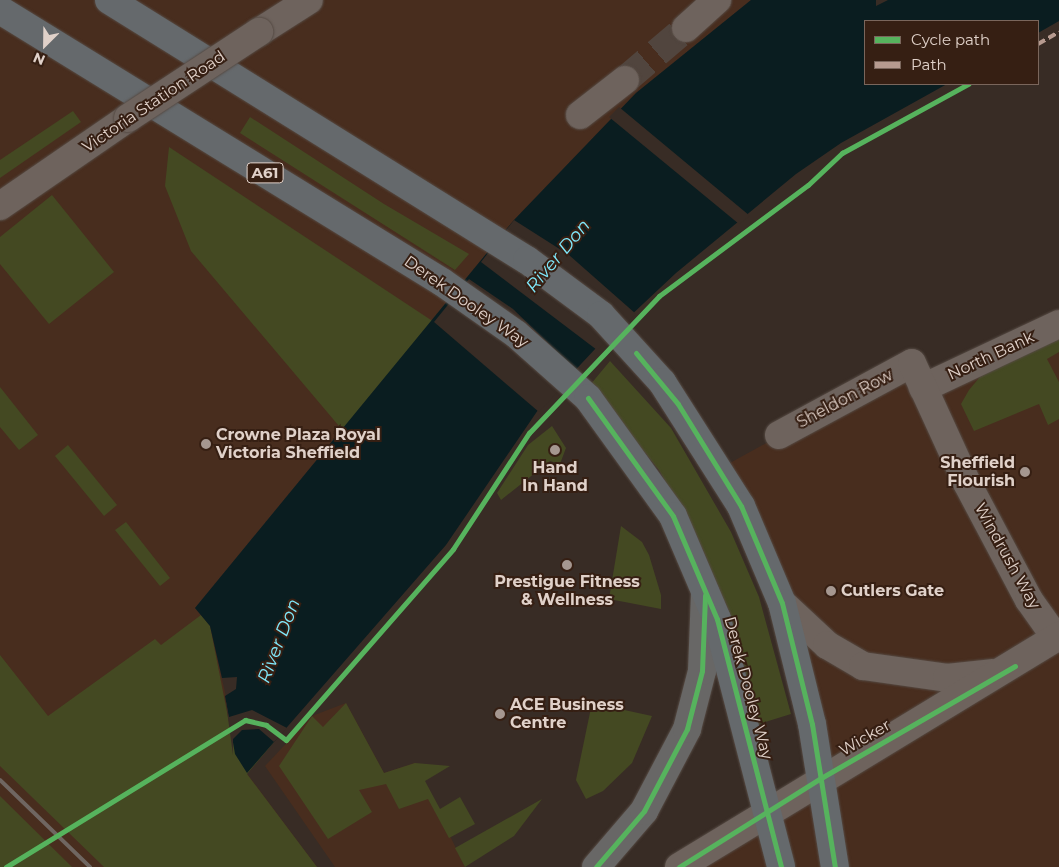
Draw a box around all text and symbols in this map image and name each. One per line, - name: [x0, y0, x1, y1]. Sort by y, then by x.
- north arrow: [20, 20, 70, 70]
- legend: [864, 20, 1039, 85]
- text: Cycle path: [911, 30, 990, 49]
- street label: Victoria Station Road: [79, 47, 229, 157]
- text: N: [30, 48, 48, 69]
- text: Path: [911, 55, 947, 74]
- road number: A61: [246, 160, 284, 186]
- water label: River Don: [521, 215, 595, 297]
- street label: Derek Dooley Way: [400, 252, 532, 352]
- street label: North Bank: [945, 328, 1037, 384]
- street label: Sheldon Row: [794, 366, 896, 432]
- place label: Crowne Plaza Royal Victoria Sheffield: [216, 425, 381, 463]
- marker: Crowne Plaza Royal Victoria Sheffield: [200, 438, 212, 450]
- marker: Hand In Hand: [549, 444, 561, 456]
- place label: Sheffield Flourish: [940, 453, 1015, 491]
- place label: Hand In Hand: [522, 458, 588, 496]
- marker: Sheffield Flourish: [1019, 466, 1031, 478]
- street label: Windrush Way: [970, 500, 1044, 612]
- marker: Prestigue Fitness & Wellness: [561, 559, 573, 571]
- place label: Prestigue Fitness & Wellness: [494, 572, 640, 610]
- place label: Cutlers Gate: [841, 581, 944, 601]
- marker: Cutlers Gate: [825, 585, 837, 597]
- water label: River Don: [253, 596, 305, 686]
- street label: Derek Dooley Way: [720, 614, 776, 762]
- place label: ACE Business Centre: [510, 695, 624, 733]
- marker: ACE Business Centre: [494, 708, 506, 720]
- street label: Wicker: [836, 716, 894, 760]

